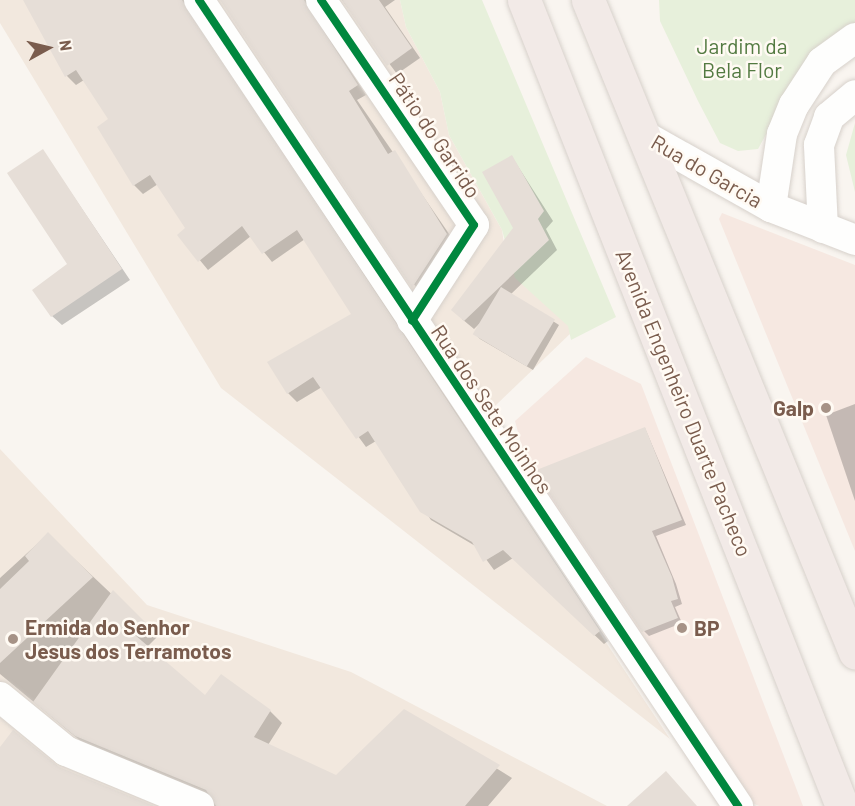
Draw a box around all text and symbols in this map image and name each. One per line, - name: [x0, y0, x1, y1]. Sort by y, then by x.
- north arrow: [18, 18, 78, 78]
- park label: Jardim da Bela Flor: [697, 33, 787, 83]
- text: N: [56, 39, 76, 52]
- street label: Pátio do Garrido: [384, 67, 486, 203]
- street label: Rua do Garcia: [647, 129, 767, 213]
- street label: Avenida Engenheiro Duarte Pacheco: [611, 246, 757, 560]
- street label: Rua dos Sete Moinhos: [426, 320, 558, 498]
- place label: Galp: [773, 395, 814, 421]
- marker: Galp: [819, 401, 833, 415]
- place label: Ermida do Senhor Jesus dos Terramotos: [25, 614, 232, 664]
- place label: BP: [694, 615, 720, 641]
- marker: BP: [675, 621, 689, 635]
- marker: Ermida do Senhor Jesus dos Terramotos: [6, 632, 20, 646]

